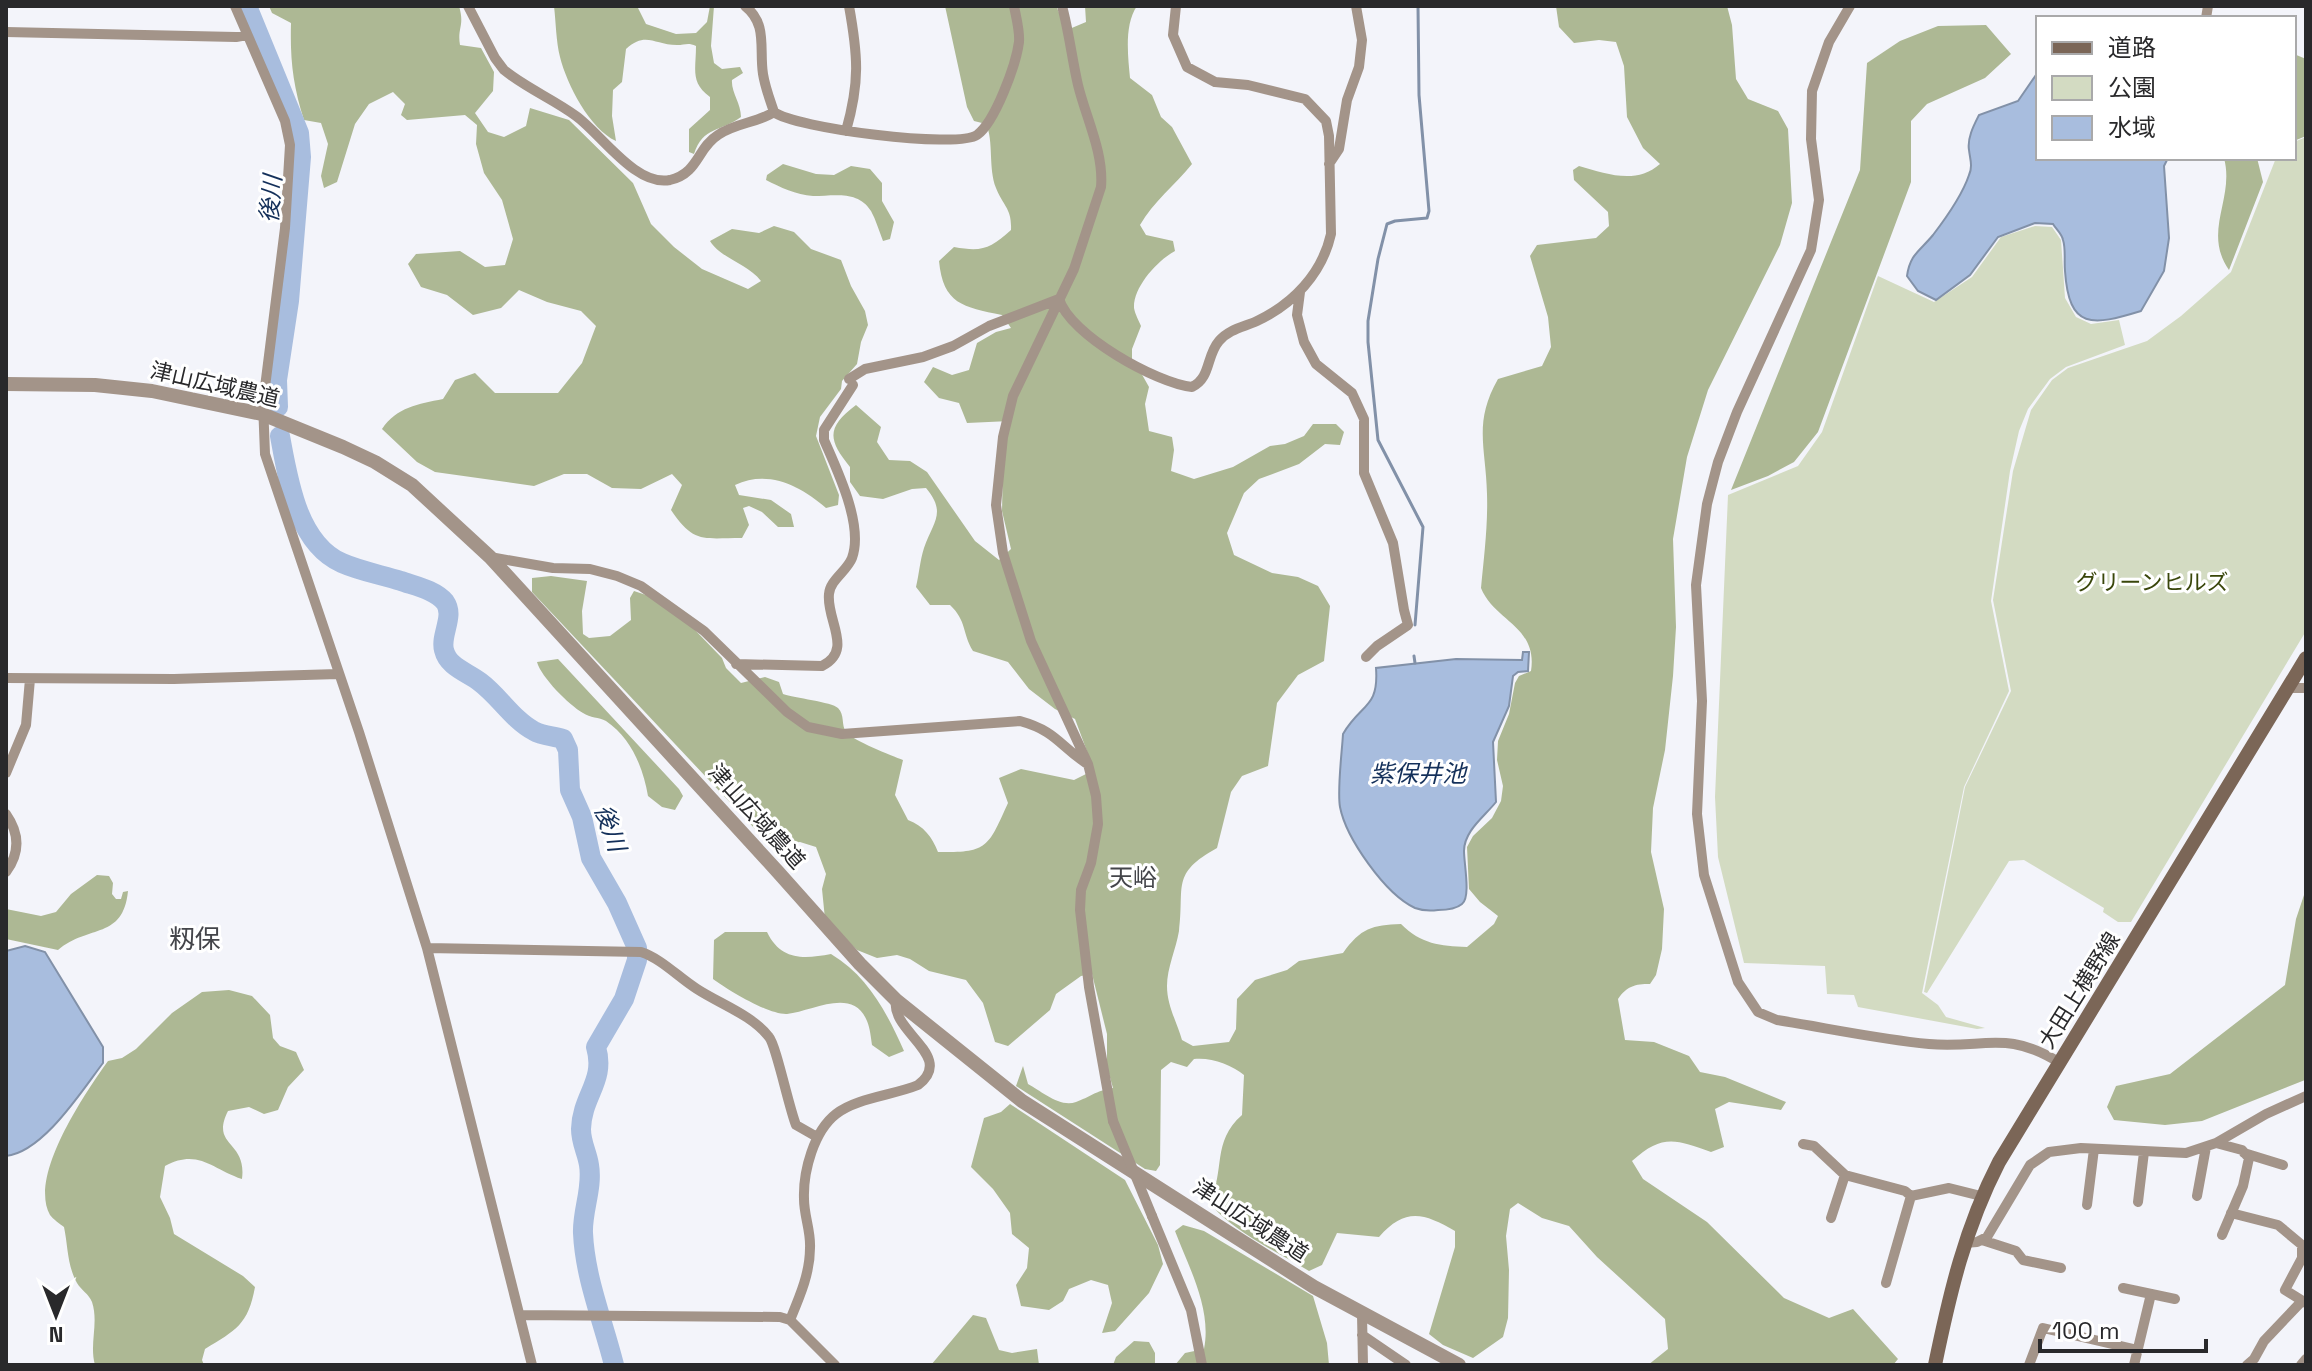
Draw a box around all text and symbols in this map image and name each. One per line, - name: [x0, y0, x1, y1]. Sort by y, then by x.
- legend: [2036, 16, 2296, 160]
- text: 道路: [2108, 32, 2156, 63]
- text: 公園: [2108, 72, 2156, 103]
- text: 水域: [2108, 112, 2156, 143]
- water label: 後川: [253, 171, 288, 224]
- street label: 津山広域農道: [148, 356, 282, 412]
- park label: グリーンヒルズ: [2076, 568, 2228, 596]
- street label: 津山広域農道: [702, 758, 812, 874]
- water label: 紫保井池: [1370, 758, 1468, 789]
- water label: 後川: [588, 800, 634, 858]
- district label: 天峪: [1109, 862, 1157, 893]
- district label: 籾保: [169, 922, 221, 956]
- street label: 大田上横野線: [2032, 927, 2126, 1053]
- street label: 津山広域農道: [1188, 1172, 1314, 1268]
- north arrow: [16, 1275, 96, 1355]
- scale bar: [2040, 1303, 2206, 1353]
- text: 100 m: [2052, 1315, 2120, 1346]
- text: N: [49, 1321, 63, 1349]

